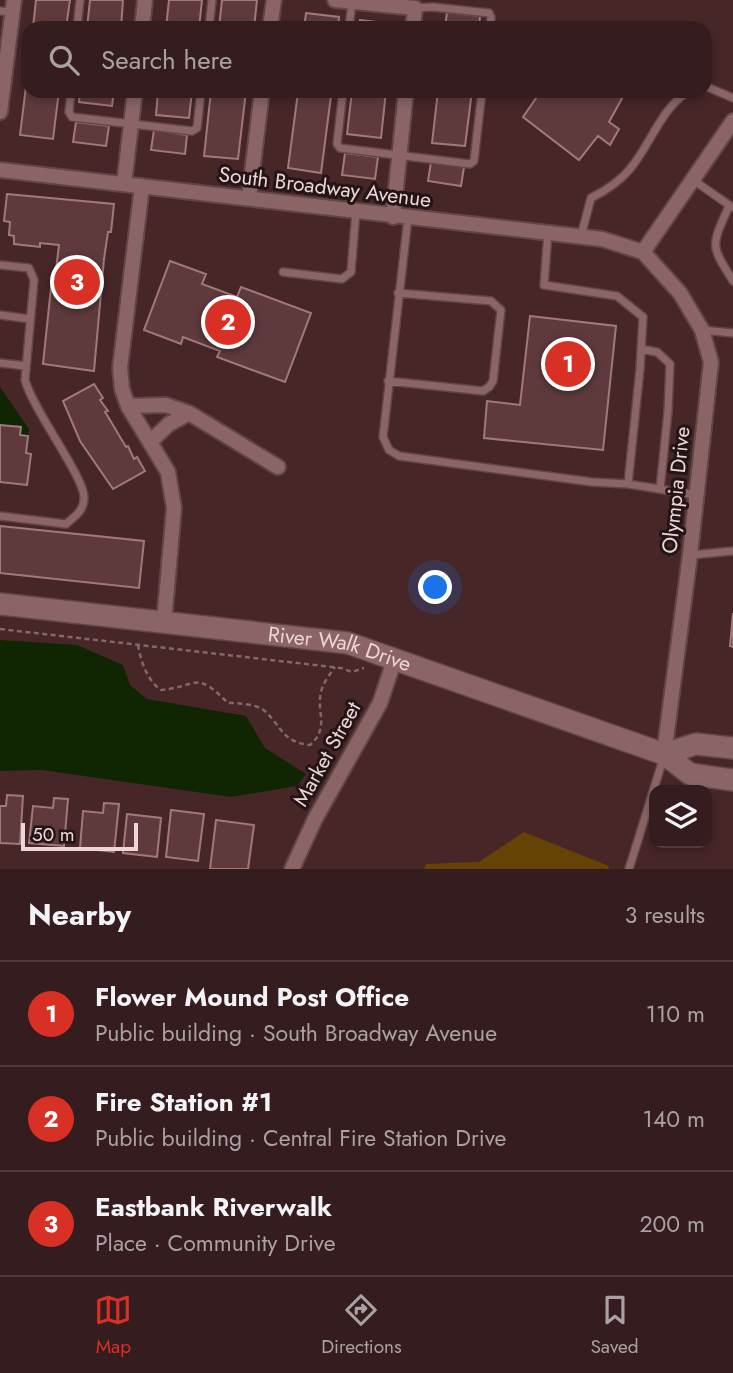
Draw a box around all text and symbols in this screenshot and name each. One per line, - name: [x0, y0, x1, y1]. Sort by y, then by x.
- search box: [21, 21, 712, 98]
- icon: search: [45, 41, 83, 79]
- text: Search here: [101, 41, 233, 79]
- street label: South Broadway Avenue: [217, 159, 433, 215]
- pin: 3: [54, 256, 100, 308]
- pin: 2: [205, 296, 251, 348]
- pin: 1: [545, 338, 591, 390]
- street label: Olympia Drive: [654, 425, 698, 555]
- your location: [418, 570, 452, 604]
- street label: River Walk Drive: [266, 619, 415, 679]
- street label: Market Street: [286, 696, 368, 812]
- map controls: [649, 785, 712, 848]
- button: layers: [649, 785, 712, 848]
- scale bar: [21, 820, 138, 852]
- text: 50 m: [32, 821, 75, 848]
- text: Nearby: [28, 893, 131, 936]
- text: 3 results: [625, 898, 705, 932]
- text: Flower Mound Post Office: [95, 978, 409, 1016]
- text: 1: [45, 997, 57, 1031]
- text: 110 m: [646, 997, 705, 1031]
- text: Public building · South Broadway Avenue: [95, 1016, 497, 1050]
- text: Fire Station #1: [95, 1083, 272, 1121]
- text: 2: [43, 1102, 59, 1136]
- text: 140 m: [643, 1102, 705, 1136]
- text: Public building · Central Fire Station Drive: [95, 1121, 506, 1155]
- text: Eastbank Riverwalk: [95, 1188, 332, 1226]
- text: 3: [44, 1207, 58, 1241]
- text: 200 m: [639, 1207, 705, 1241]
- text: Place · Community Drive: [95, 1226, 336, 1260]
- tab: Map: [94, 1291, 132, 1360]
- tab: Directions: [321, 1291, 402, 1360]
- tab: Saved: [590, 1291, 639, 1360]

